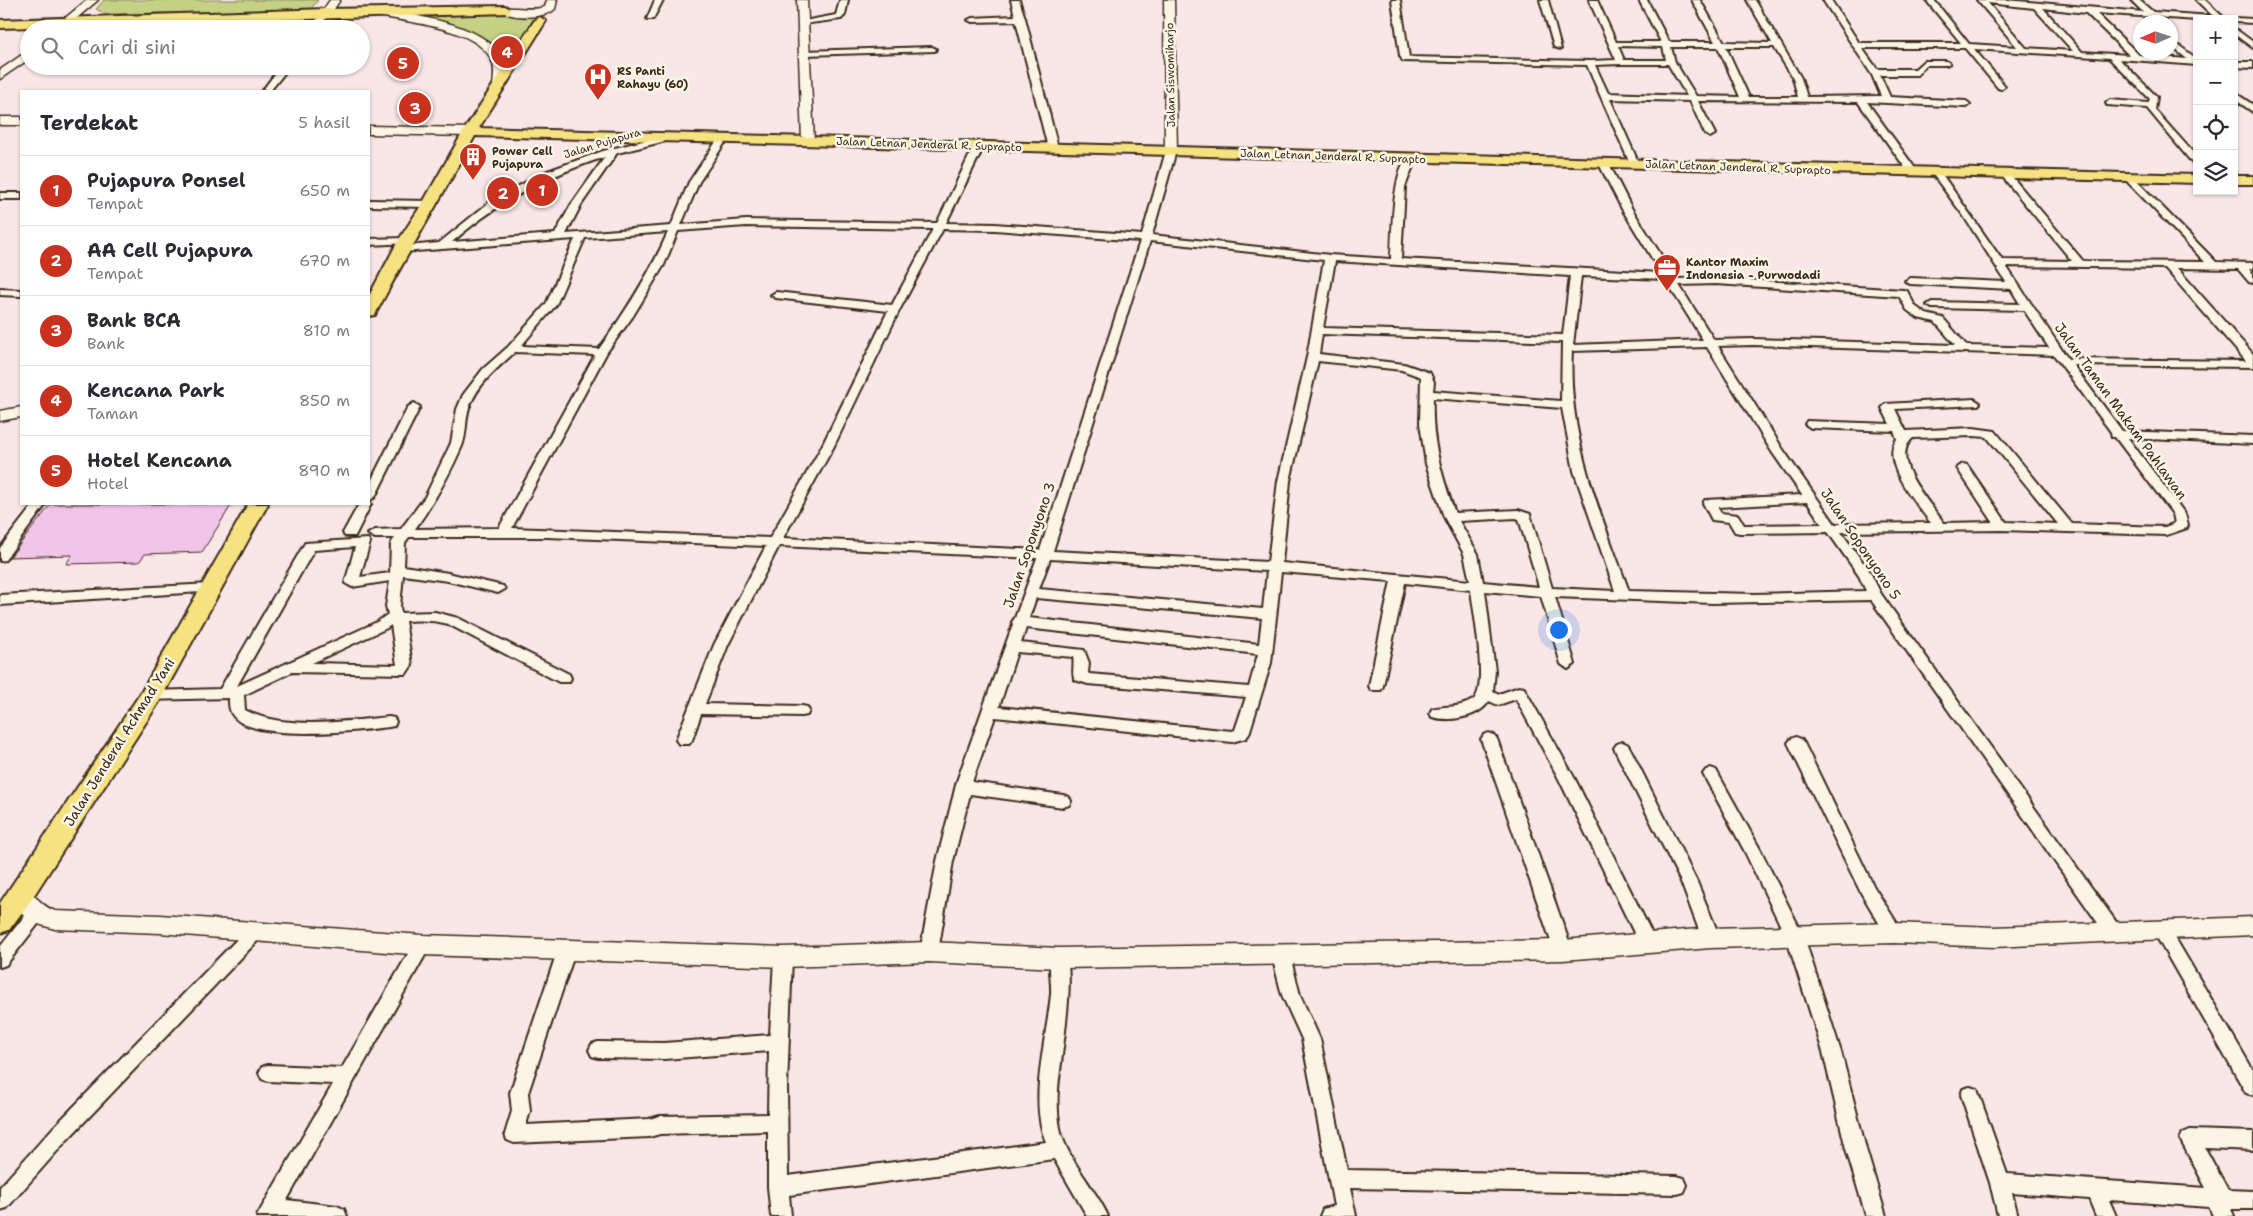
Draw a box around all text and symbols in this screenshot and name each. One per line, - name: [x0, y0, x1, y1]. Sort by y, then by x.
- north arrow: [2133, 15, 2178, 60]
- map controls: [2193, 15, 2238, 195]
- button: +: [2193, 15, 2238, 60]
- search box: [20, 20, 370, 75]
- street label: Jalan Siswomiharjo: [1162, 22, 1179, 127]
- pin: 4: [491, 33, 523, 71]
- icon: search: [38, 34, 66, 62]
- text: Cari di sini: [78, 35, 176, 60]
- pin: 5: [387, 44, 419, 82]
- button: −: [2193, 60, 2238, 105]
- hospital icon: RS Panti Rahayu (60): [583, 62, 613, 101]
- place label: RS Panti Rahayu (60): [617, 64, 688, 92]
- pin: 3: [399, 89, 431, 127]
- button: locate: [2193, 105, 2238, 150]
- text: Terdekat: [40, 109, 138, 137]
- text: 5 hasil: [298, 112, 350, 133]
- street label: Jalan Pujapura: [562, 125, 643, 162]
- street label: Jalan Letnan Jenderal R. Suprapto: [836, 134, 1022, 155]
- building icon: Power Cell Pujapura: [458, 142, 488, 181]
- place label: Power Cell Pujapura: [492, 144, 553, 172]
- street label: Jalan Letnan Jenderal R. Suprapto: [1240, 146, 1426, 167]
- button: layers: [2193, 150, 2238, 195]
- street label: Jalan Letnan Jenderal R. Suprapto: [1645, 157, 1831, 178]
- text: Pujapura Ponsel: [87, 168, 246, 193]
- pin: 1: [526, 171, 558, 209]
- pin: 2: [487, 174, 519, 212]
- text: 1: [52, 180, 60, 201]
- text: 650 m: [299, 180, 350, 201]
- text: Tempat: [87, 193, 143, 214]
- text: AA Cell Pujapura: [87, 238, 253, 263]
- text: 2: [50, 250, 62, 271]
- text: 670 m: [299, 250, 350, 271]
- office icon: Kantor Maxim Indonesia - Purwodadi: [1652, 253, 1682, 292]
- place label: Kantor Maxim Indonesia - Purwodadi: [1686, 255, 1820, 283]
- text: Tempat: [87, 263, 143, 284]
- text: Bank BCA: [87, 308, 181, 333]
- street label: Jalan Taman Makam Pahlawan: [2051, 319, 2192, 503]
- text: 3: [50, 320, 62, 341]
- text: 810 m: [303, 320, 350, 341]
- text: Bank: [87, 333, 125, 354]
- text: Kencana Park: [87, 378, 225, 403]
- text: 4: [50, 390, 62, 411]
- text: 850 m: [299, 390, 350, 411]
- text: Taman: [87, 403, 138, 424]
- text: Hotel Kencana: [87, 448, 232, 473]
- text: 5: [51, 460, 61, 481]
- text: 890 m: [298, 460, 350, 481]
- text: Hotel: [87, 473, 128, 494]
- street label: Jalan Soponyono 3: [999, 480, 1059, 610]
- street label: Jalan Soponyono 5: [1817, 485, 1905, 603]
- your location: [1546, 617, 1572, 643]
- street label: Jalan Jenderal Achmad Yani: [60, 654, 178, 830]

